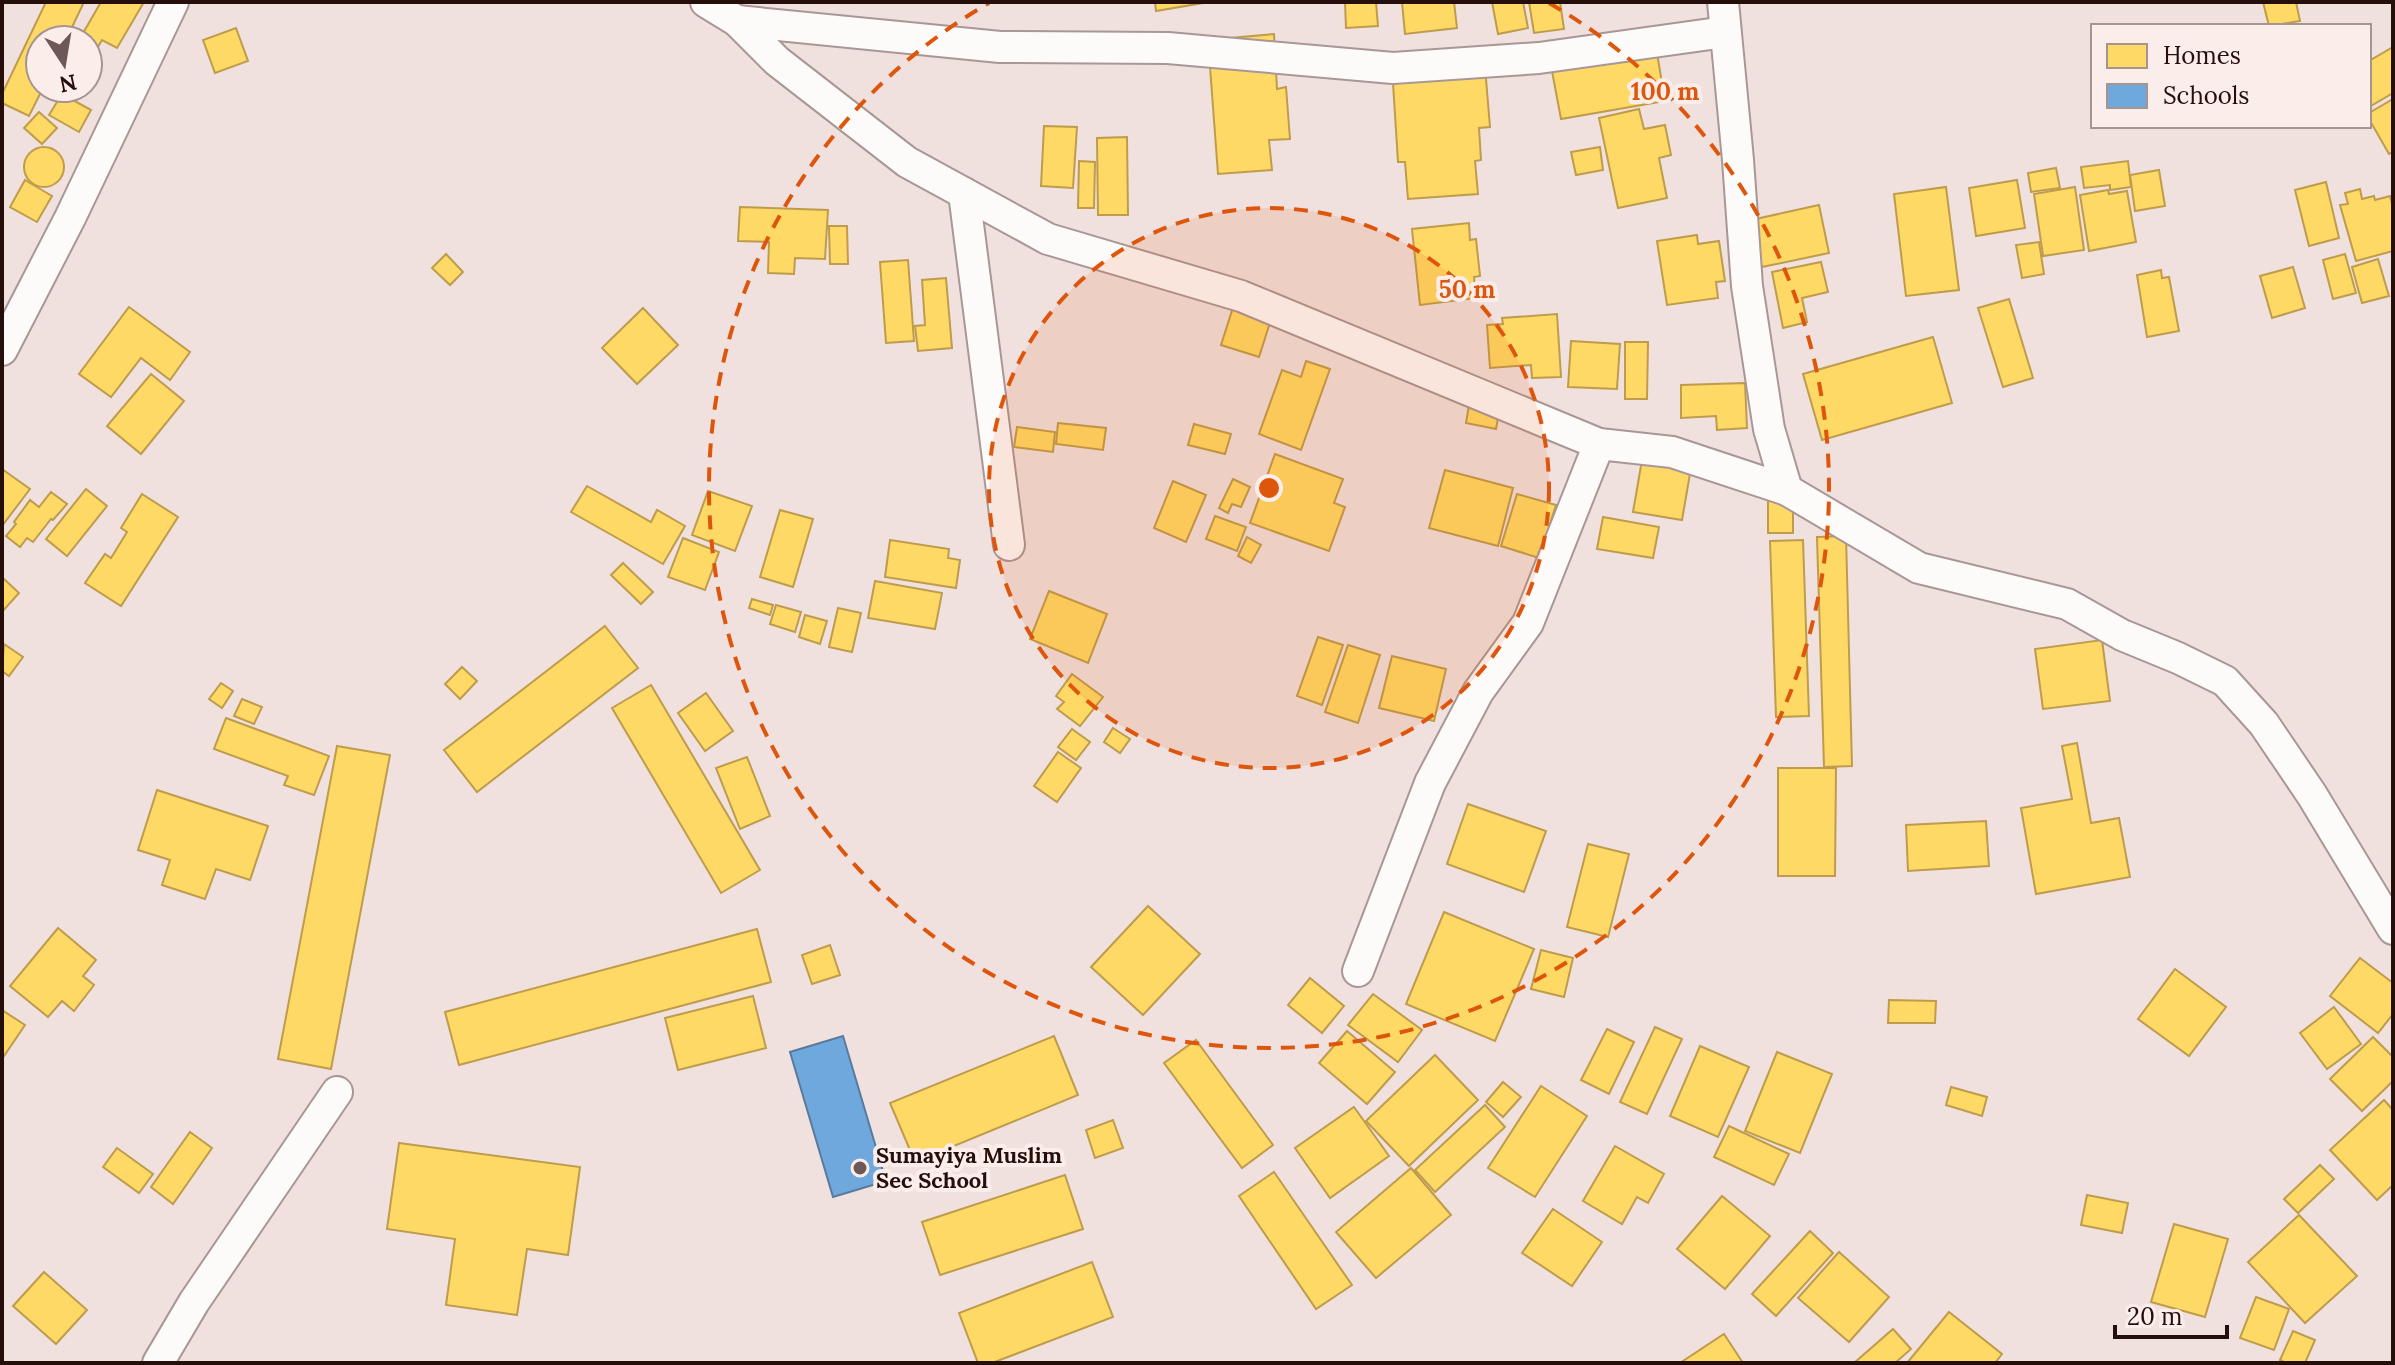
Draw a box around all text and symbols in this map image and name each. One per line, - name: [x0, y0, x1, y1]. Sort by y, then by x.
- north arrow: [24, 24, 104, 104]
- legend: [2091, 24, 2371, 128]
- text: Homes: [2163, 40, 2241, 71]
- text: N: [57, 68, 79, 99]
- text: 100 m: [1631, 76, 1699, 107]
- text: Schools: [2163, 80, 2249, 111]
- text: 50 m: [1439, 274, 1495, 305]
- centre of rings: [1255, 474, 1283, 502]
- place label: Sumayiya Muslim Sec School: [876, 1141, 1062, 1194]
- marker: Sumayiya Muslim Sec School: [851, 1159, 869, 1177]
- scale bar: [2115, 1289, 2227, 1339]
- text: 20 m: [2127, 1301, 2183, 1332]

